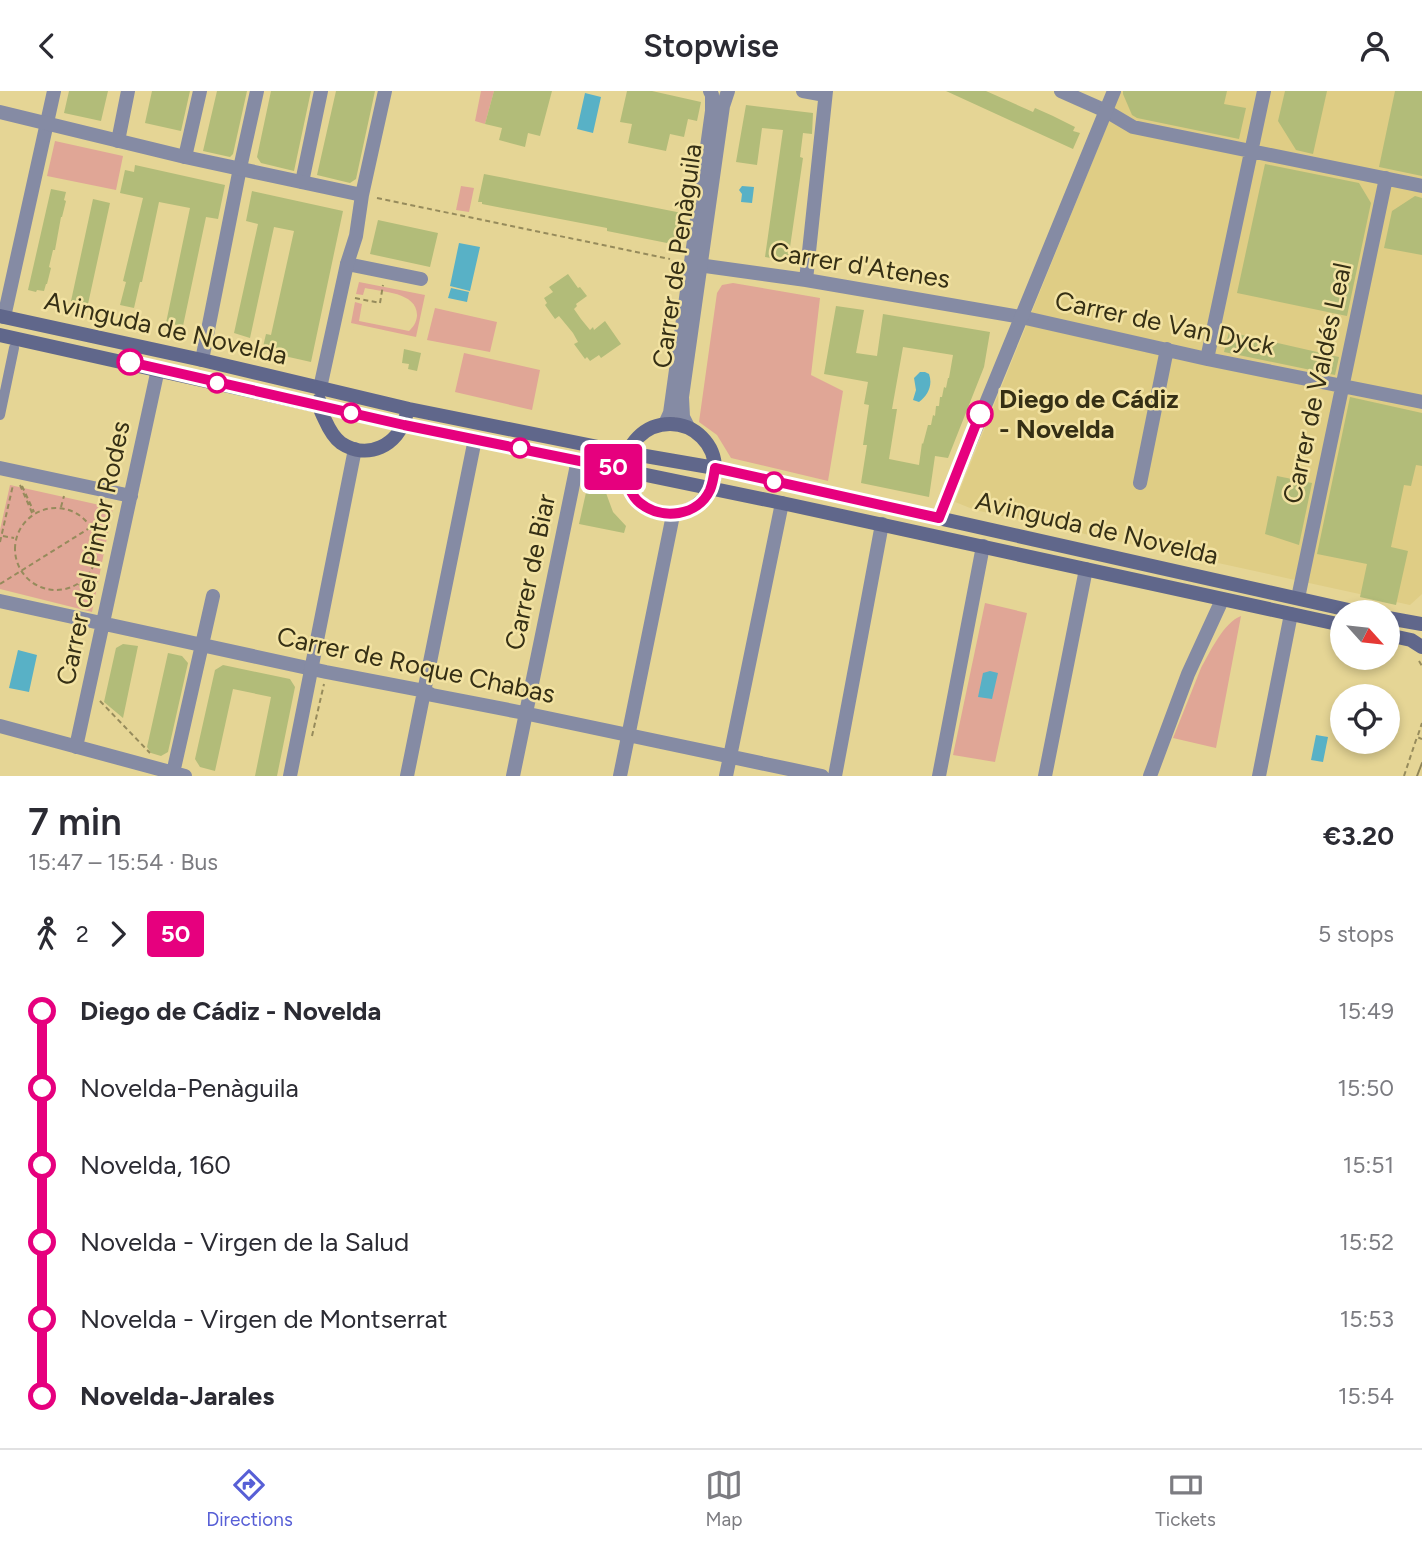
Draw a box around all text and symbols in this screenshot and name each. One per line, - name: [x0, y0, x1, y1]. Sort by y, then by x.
- icon: back: [28, 27, 66, 65]
- text: Stopwise: [643, 27, 779, 65]
- icon: person: [1356, 27, 1394, 65]
- street label: Carrer de Penàguila: [645, 142, 709, 370]
- street label: Carrer d'Atenes: [768, 235, 952, 295]
- street label: Carrer de Valdés Leal: [1276, 260, 1358, 506]
- street label: Avinguda de Novelda: [41, 284, 291, 372]
- street label: Carrer de Van Dyck: [1052, 284, 1278, 362]
- unlabelled marker: [117, 349, 143, 375]
- unlabelled marker: [207, 373, 227, 393]
- place label: Diego de Cádiz - Novelda: [999, 383, 1179, 445]
- marker: Diego de Cádiz - Novelda: [967, 401, 993, 427]
- unlabelled marker: [341, 403, 361, 423]
- street label: Carrer del Pintor Rodes: [49, 418, 137, 688]
- unlabelled marker: [510, 438, 530, 458]
- line badge: 50: [582, 444, 644, 490]
- text: 50: [598, 452, 628, 481]
- unlabelled marker: [764, 472, 784, 492]
- street label: Avinguda de Novelda: [972, 484, 1222, 572]
- street label: Carrer de Biar: [498, 491, 562, 653]
- north arrow: [1330, 600, 1400, 670]
- map controls: [1330, 600, 1400, 754]
- street label: Carrer de Roque Chabas: [274, 620, 558, 710]
- button: locate: [1330, 684, 1400, 754]
- text: 7 min: [28, 799, 122, 845]
- text: €3.20: [1323, 820, 1394, 852]
- text: 15:47 – 15:54 · Bus: [28, 848, 218, 876]
- icon: walk: [28, 915, 66, 953]
- icon: forward: [99, 915, 137, 953]
- text: 50: [161, 919, 190, 948]
- text: 2: [76, 920, 89, 948]
- text: 5 stops: [1318, 920, 1394, 948]
- text: Diego de Cádiz - Novelda: [80, 995, 381, 1027]
- text: 15:49: [1338, 997, 1394, 1025]
- text: Novelda-Penàguila: [80, 1072, 299, 1104]
- text: 15:50: [1337, 1074, 1394, 1102]
- text: Novelda, 160: [80, 1149, 231, 1181]
- text: 15:51: [1343, 1151, 1394, 1179]
- text: Novelda - Virgen de la Salud: [80, 1226, 409, 1258]
- text: 15:52: [1339, 1228, 1394, 1256]
- text: Novelda - Virgen de Montserrat: [80, 1303, 448, 1335]
- text: 15:53: [1340, 1305, 1394, 1333]
- text: Novelda-Jarales: [80, 1380, 274, 1412]
- text: 15:54: [1338, 1382, 1394, 1410]
- tab: Directions: [206, 1466, 293, 1531]
- tab: Map: [705, 1466, 743, 1531]
- tab: Tickets: [1155, 1466, 1216, 1531]

